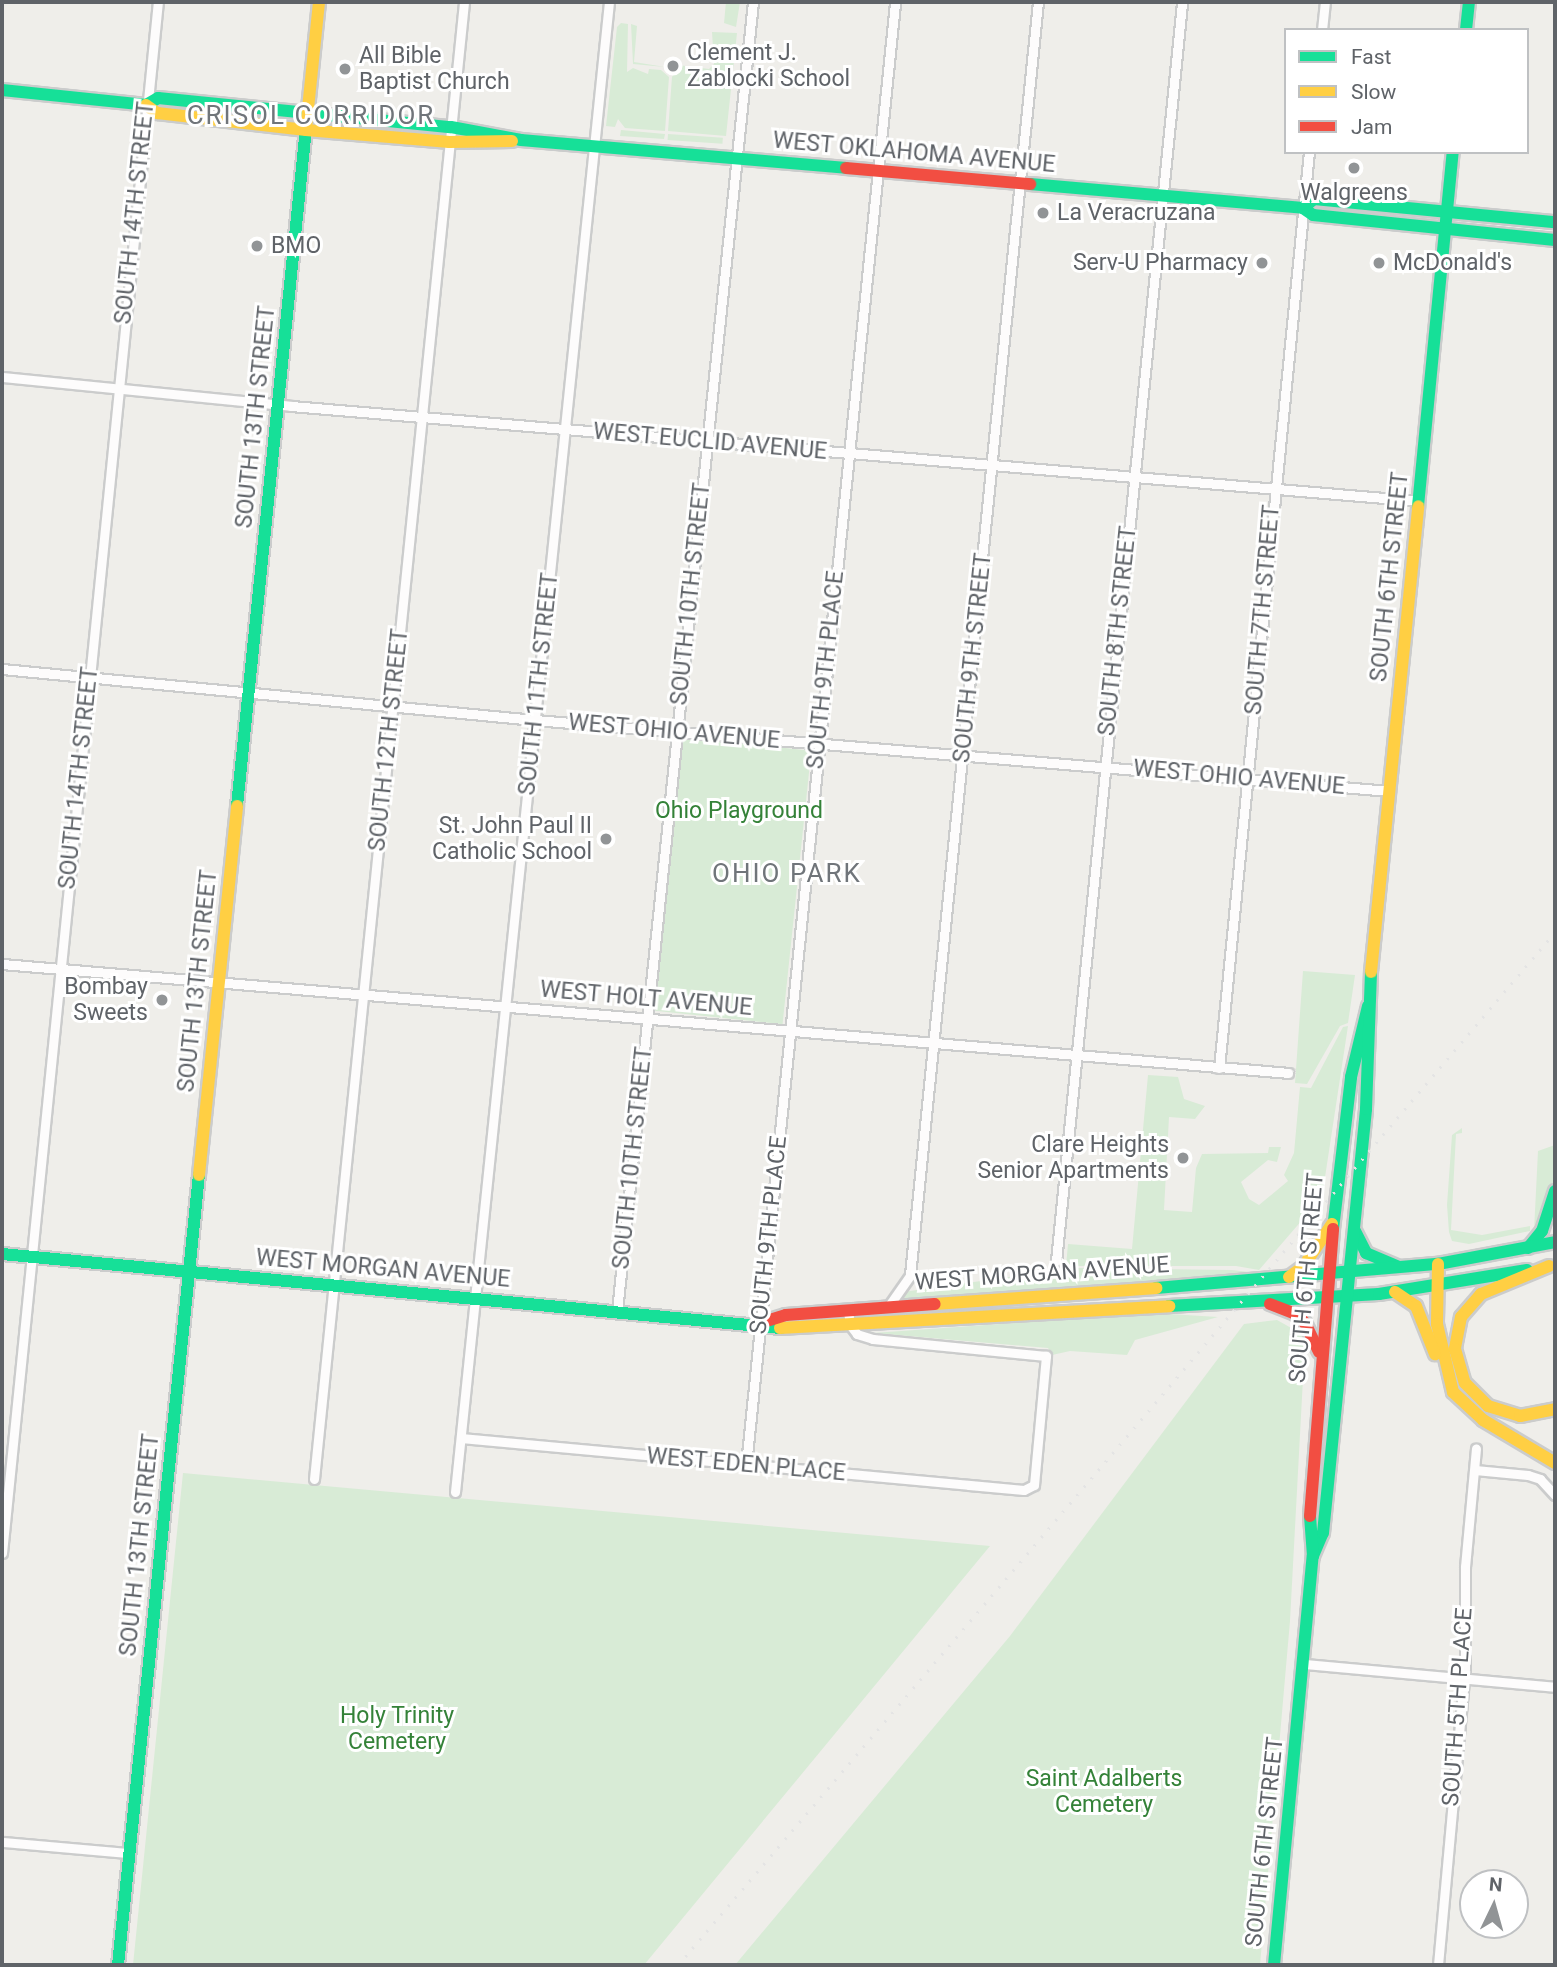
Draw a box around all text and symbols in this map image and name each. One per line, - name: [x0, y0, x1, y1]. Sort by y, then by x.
- legend: [1284, 28, 1529, 154]
- place label: Clement J. Zablocki School: [687, 39, 850, 93]
- place label: All Bible Baptist Church: [359, 42, 510, 96]
- text: Fast: [1351, 45, 1391, 69]
- marker: Clement J. Zablocki School: [665, 58, 681, 74]
- marker: All Bible Baptist Church: [337, 61, 353, 77]
- text: Slow: [1351, 80, 1396, 104]
- street label: SOUTH 14TH STREET: [110, 100, 160, 326]
- district label: CRISOL CORRIDOR: [189, 100, 433, 132]
- text: Jam: [1351, 115, 1392, 139]
- street label: WEST OKLAHOMA AVENUE: [771, 127, 1057, 179]
- marker: Walgreens: [1346, 160, 1362, 176]
- place label: Walgreens: [1300, 179, 1408, 207]
- place label: La Veracruzana: [1057, 199, 1215, 227]
- marker: La Veracruzana: [1035, 205, 1051, 221]
- place label: BMO: [271, 232, 321, 260]
- marker: BMO: [249, 238, 265, 254]
- place label: Serv-U Pharmacy: [1073, 249, 1248, 277]
- place label: McDonald's: [1393, 249, 1512, 277]
- marker: Serv-U Pharmacy: [1254, 255, 1270, 271]
- marker: McDonald's: [1371, 255, 1387, 271]
- street label: SOUTH 13TH STREET: [231, 304, 281, 530]
- street label: WEST EUCLID AVENUE: [592, 418, 828, 466]
- street label: SOUTH 6TH STREET: [1365, 471, 1415, 683]
- street label: SOUTH 10TH STREET: [666, 481, 716, 707]
- street label: SOUTH 7TH STREET: [1240, 504, 1286, 716]
- street label: SOUTH 8TH STREET: [1093, 525, 1143, 737]
- street label: SOUTH 9TH STREET: [948, 552, 998, 764]
- street label: SOUTH 9TH PLACE: [802, 570, 850, 770]
- street label: SOUTH 11TH STREET: [514, 571, 564, 797]
- street label: SOUTH 12TH STREET: [364, 627, 414, 853]
- street label: SOUTH 14TH STREET: [54, 665, 104, 891]
- street label: WEST OHIO AVENUE: [567, 709, 781, 755]
- street label: WEST OHIO AVENUE: [1132, 755, 1346, 801]
- park label: Ohio Playground: [655, 797, 823, 825]
- place label: St. John Paul II Catholic School: [432, 812, 592, 866]
- marker: St. John Paul II Catholic School: [598, 831, 614, 847]
- district label: OHIO PARK: [713, 858, 861, 890]
- street label: SOUTH 13TH STREET: [173, 868, 223, 1094]
- place label: Bombay Sweets: [64, 973, 148, 1027]
- street label: WEST HOLT AVENUE: [538, 976, 754, 1022]
- marker: Bombay Sweets: [154, 992, 170, 1008]
- street label: SOUTH 10TH STREET: [608, 1045, 658, 1271]
- place label: Clare Heights Senior Apartments: [977, 1131, 1169, 1185]
- street label: SOUTH 9TH PLACE: [745, 1135, 793, 1335]
- marker: Clare Heights Senior Apartments: [1175, 1150, 1191, 1166]
- street label: SOUTH 6TH STREET: [1284, 1172, 1330, 1384]
- street label: WEST MORGAN AVENUE: [255, 1244, 511, 1294]
- street label: WEST MORGAN AVENUE: [914, 1251, 1170, 1297]
- street label: SOUTH 13TH STREET: [115, 1432, 165, 1658]
- street label: WEST EDEN PLACE: [645, 1443, 847, 1487]
- street label: SOUTH 5TH PLACE: [1437, 1607, 1479, 1807]
- park label: Holy Trinity Cemetery: [340, 1702, 454, 1756]
- street label: SOUTH 6TH STREET: [1240, 1736, 1290, 1948]
- park label: Saint Adalberts Cemetery: [1026, 1765, 1182, 1819]
- north arrow: [1459, 1869, 1529, 1939]
- text: N: [1488, 1873, 1503, 1897]

